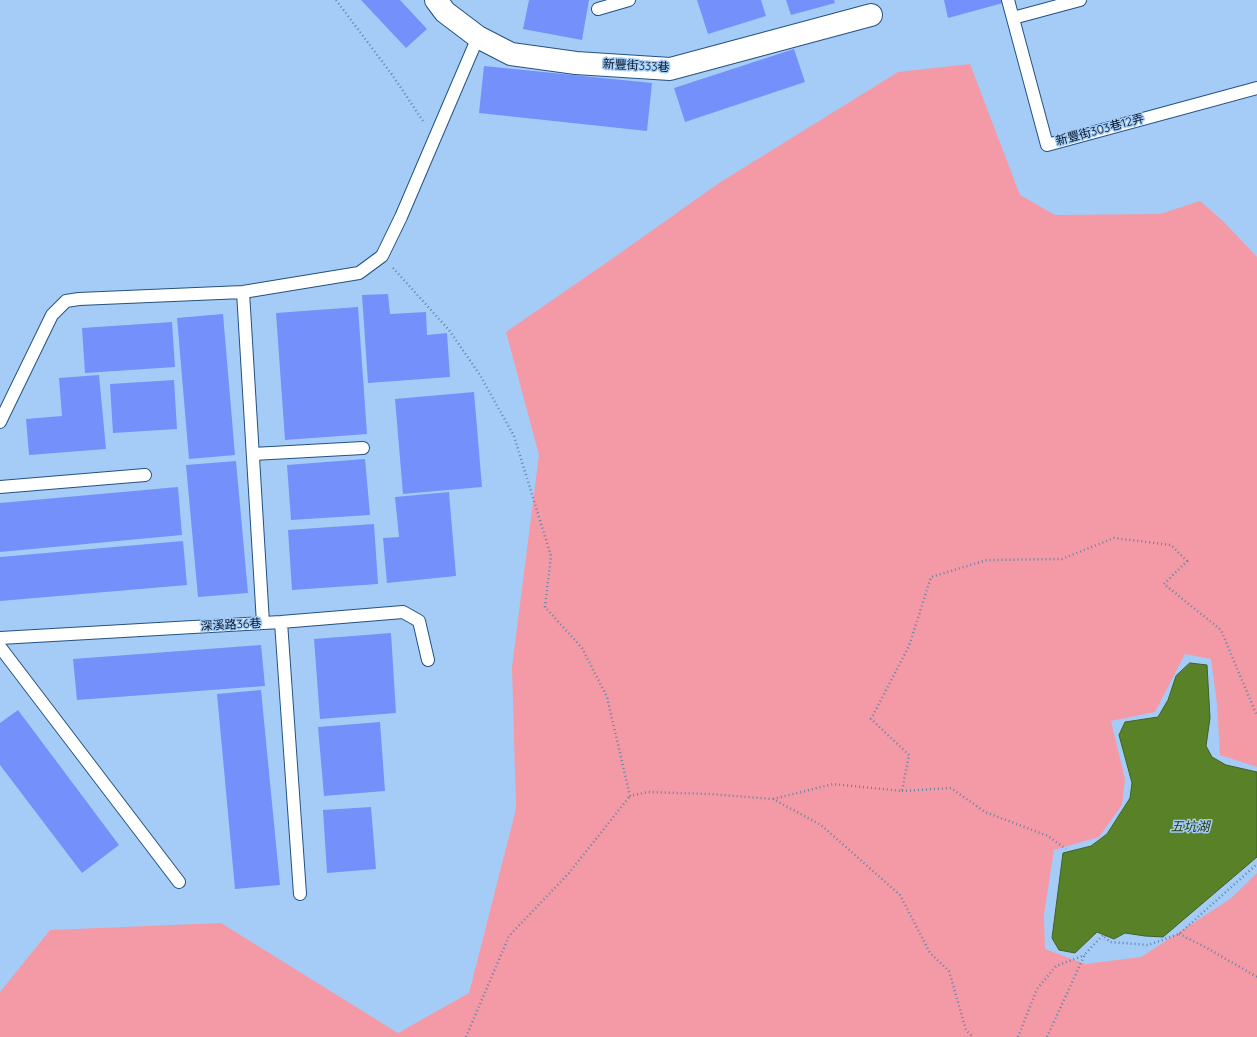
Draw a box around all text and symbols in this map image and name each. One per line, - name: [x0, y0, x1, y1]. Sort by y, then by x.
- street label: 新豐街333巷: [602, 57, 670, 75]
- street label: 新豐街303巷12弄: [1054, 111, 1146, 149]
- street label: 深溪路36巷: [200, 616, 262, 634]
- water label: 五坑湖: [1171, 819, 1209, 835]

